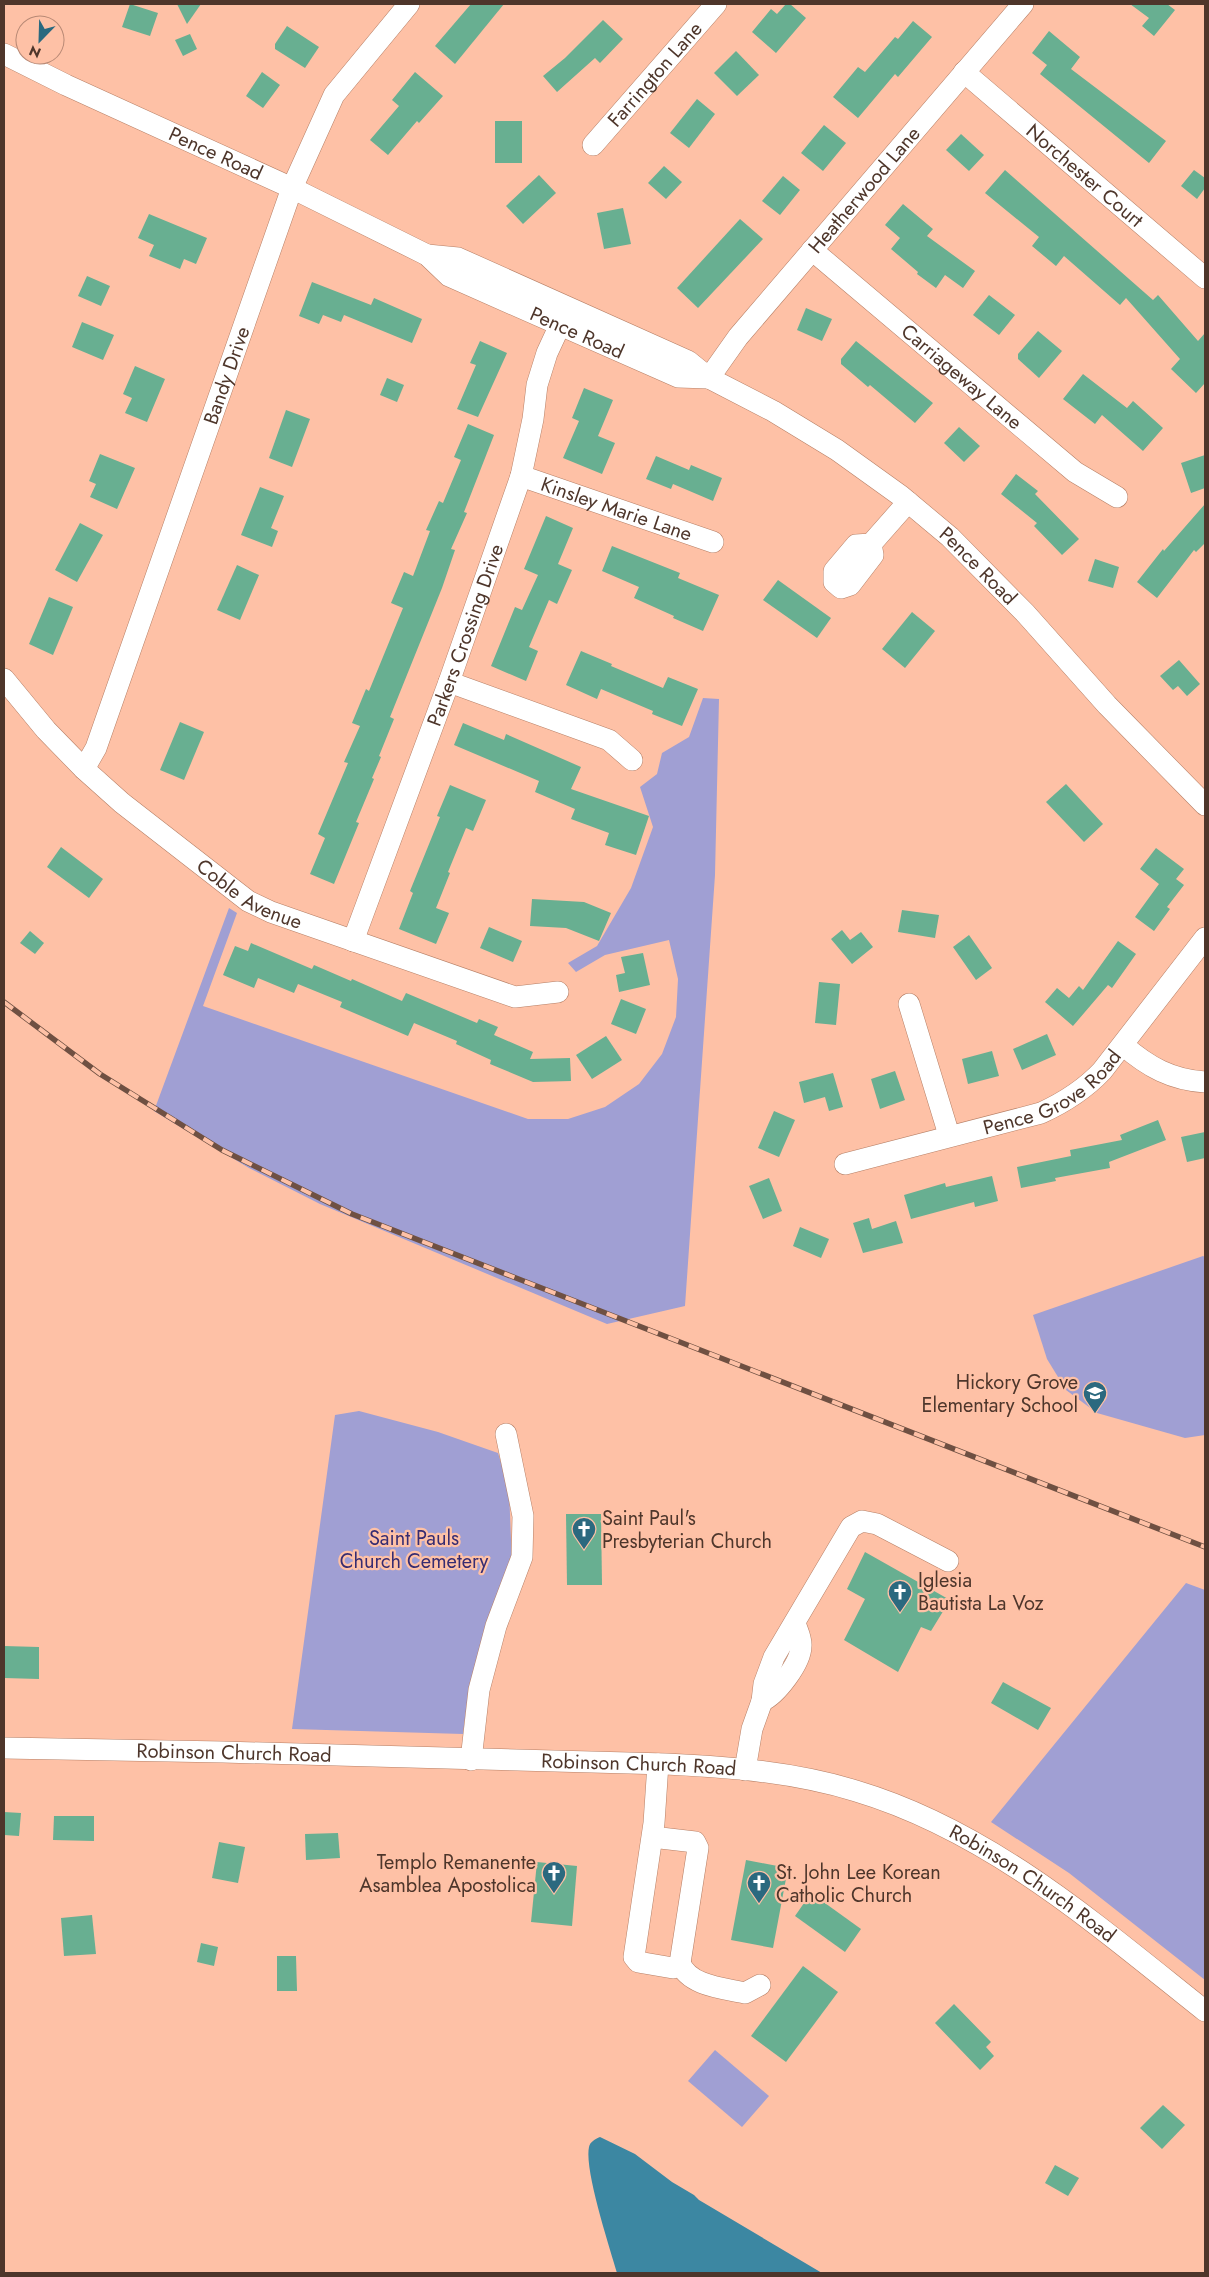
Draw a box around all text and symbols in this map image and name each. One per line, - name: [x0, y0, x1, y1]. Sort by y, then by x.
- north arrow: [15, 15, 65, 65]
- street label: Farrington Lane: [601, 15, 709, 134]
- text: N: [26, 41, 44, 63]
- street label: Norchester Court: [1020, 117, 1150, 234]
- street label: Pence Road: [164, 120, 267, 188]
- street label: Heatherwood Lane: [802, 120, 927, 260]
- street label: Pence Road: [525, 300, 629, 367]
- street label: Carriageway Lane: [895, 317, 1028, 436]
- street label: Bandy Drive: [196, 323, 257, 428]
- street label: Kinsley Marie Lane: [537, 470, 696, 549]
- street label: Pence Road: [933, 520, 1023, 612]
- street label: Parkers Crossing Drive: [420, 540, 511, 730]
- street label: Coble Avenue: [190, 852, 306, 937]
- street label: Pence Grove Road: [980, 1044, 1128, 1142]
- place label: Hickory Grove Elementary School: [922, 1368, 1078, 1420]
- school or university icon: Hickory Grove Elementary School: [1082, 1380, 1108, 1414]
- place label: Saint Paul's Presbyterian Church: [602, 1504, 772, 1556]
- church icon: Saint Paul's Presbyterian Church: [571, 1516, 597, 1550]
- park label: Saint Pauls Church Cemetery: [340, 1524, 488, 1576]
- place label: Iglesia Bautista La Voz: [918, 1566, 1044, 1618]
- church icon: Iglesia Bautista La Voz: [887, 1579, 913, 1613]
- street label: Robinson Church Road: [136, 1736, 332, 1770]
- street label: Robinson Church Road: [541, 1747, 737, 1784]
- street label: Robinson Church Road: [944, 1817, 1122, 1950]
- place label: Templo Remanente Asamblea Apostolica: [359, 1848, 536, 1900]
- place label: St. John Lee Korean Catholic Church: [776, 1858, 941, 1910]
- church icon: Templo Remanente Asamblea Apostolica: [541, 1860, 567, 1894]
- church icon: St. John Lee Korean Catholic Church: [746, 1870, 772, 1904]

